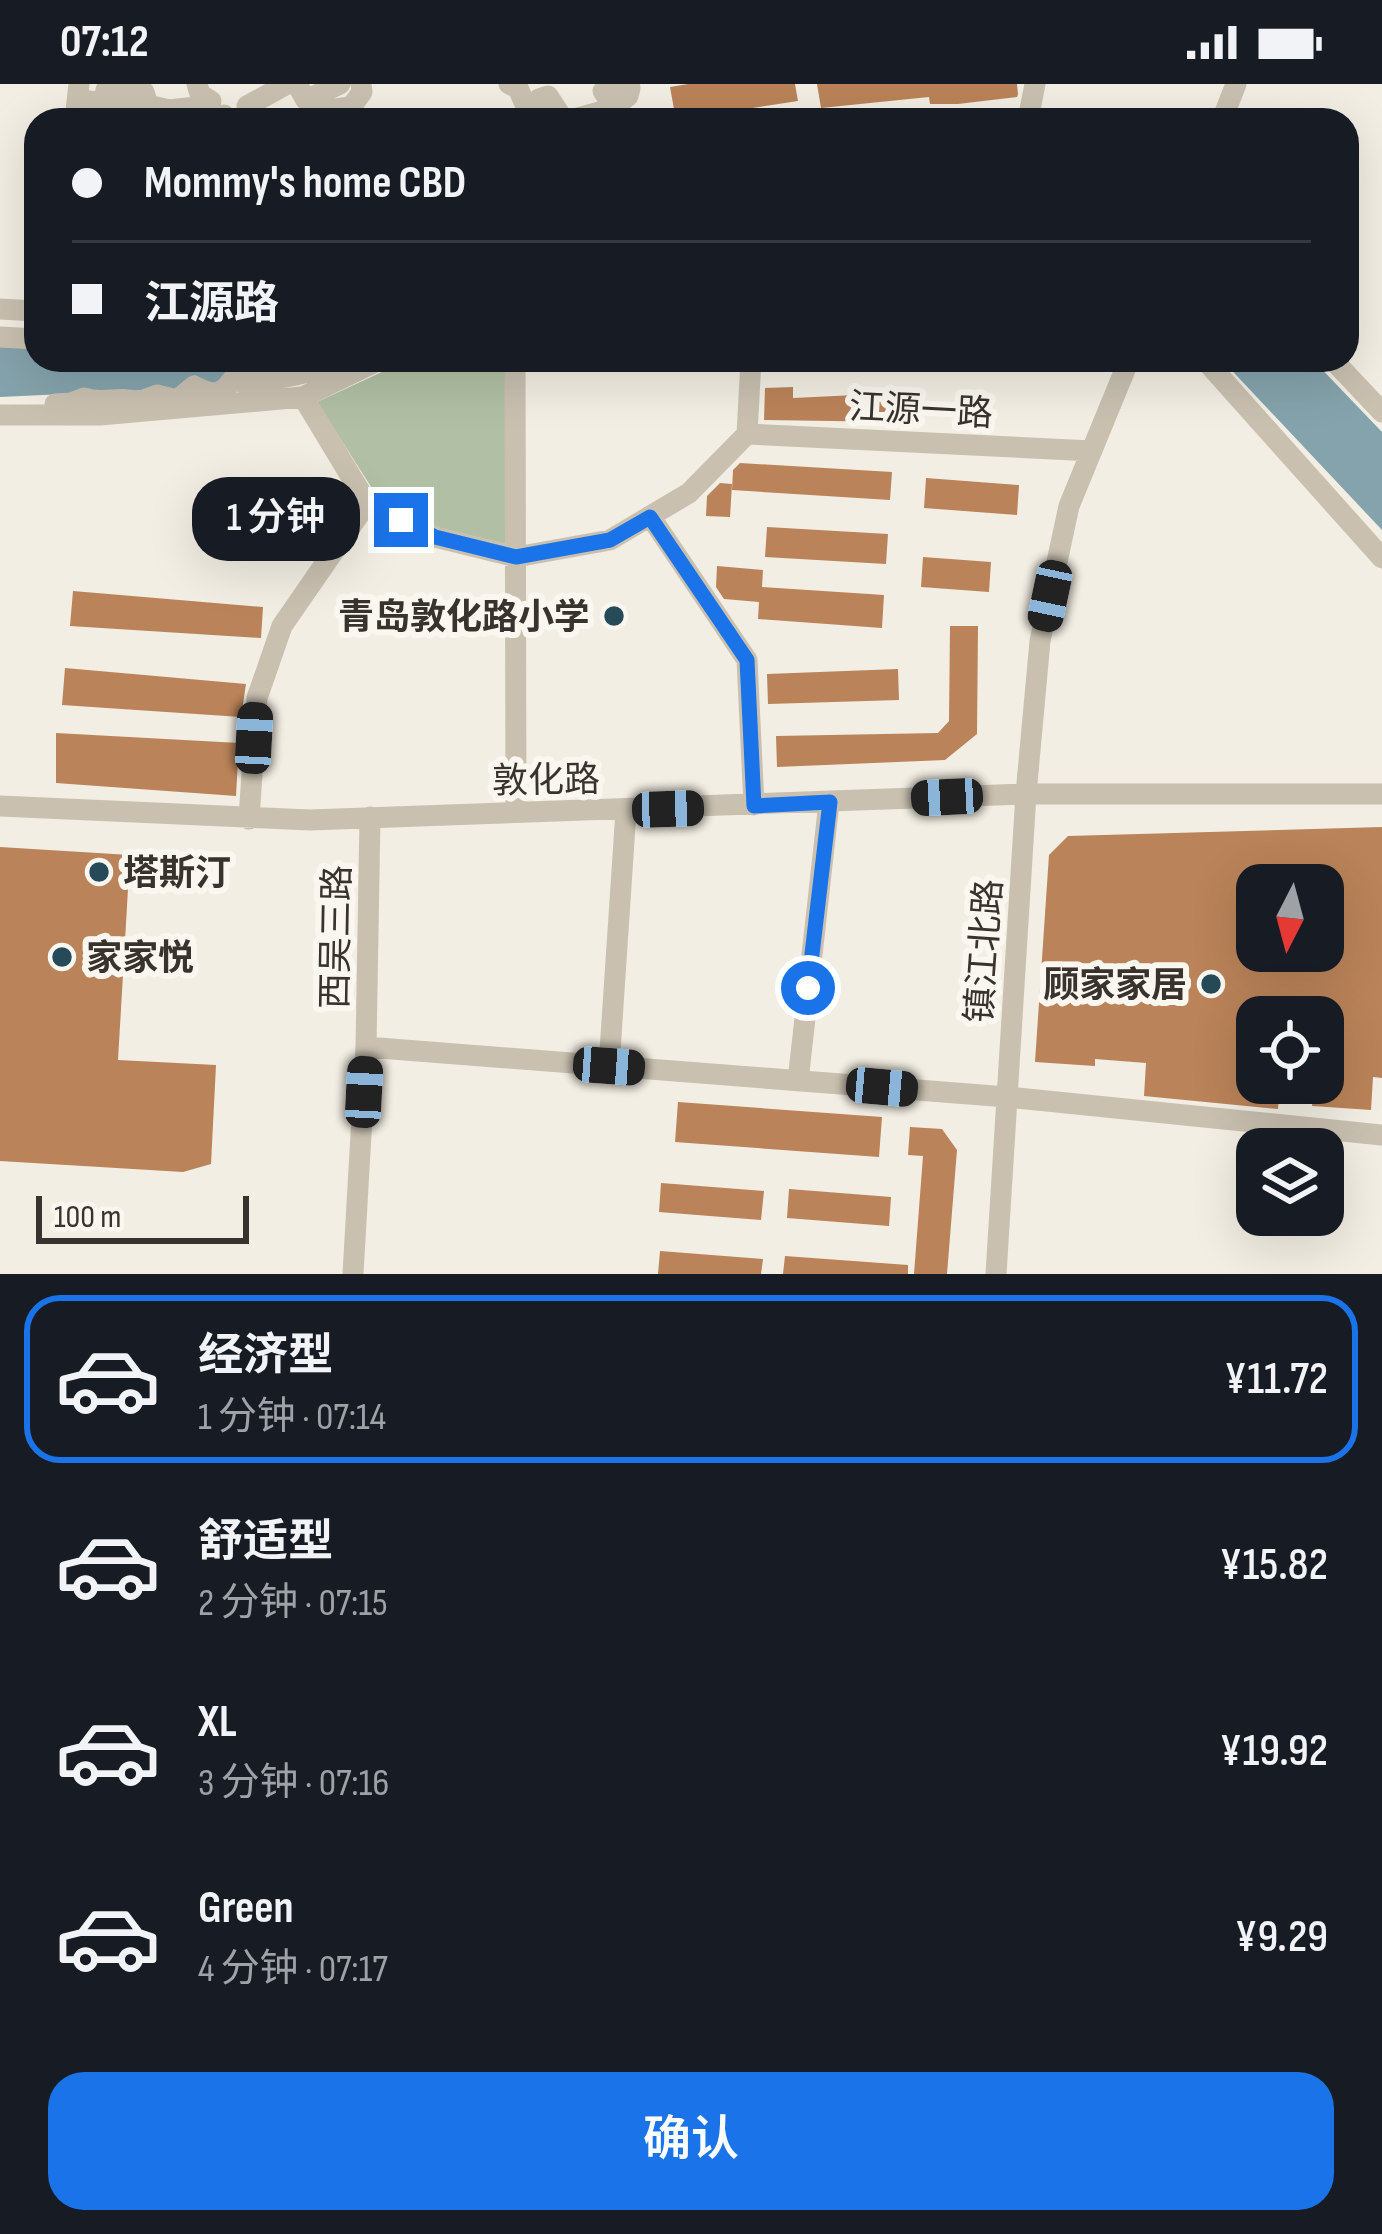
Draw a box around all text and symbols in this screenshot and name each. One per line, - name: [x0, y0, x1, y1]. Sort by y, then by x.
- text: 07:12: [60, 15, 149, 70]
- text: Mommy's home CBD: [144, 156, 466, 211]
- text: 江源路: [144, 277, 279, 332]
- street label: 江源一路: [848, 386, 994, 437]
- callout: 1 分钟: [191, 478, 359, 562]
- route end: [374, 493, 428, 547]
- text: 1 分钟: [227, 495, 325, 542]
- car: [1025, 557, 1075, 635]
- place label: 青岛敦化路小学: [338, 597, 590, 640]
- marker: 青岛敦化路小学: [601, 603, 627, 629]
- car: [234, 701, 274, 775]
- street label: 敦化路: [492, 759, 600, 804]
- car: [910, 777, 984, 817]
- car: [631, 790, 705, 828]
- place label: 塔斯汀: [123, 853, 231, 896]
- marker: 塔斯汀: [86, 859, 112, 885]
- north arrow: [1236, 864, 1344, 972]
- map controls: [1236, 864, 1344, 1236]
- street label: 西吴三路: [315, 865, 360, 1009]
- street label: 镇江北路: [959, 878, 1012, 1025]
- place label: 家家悦: [86, 938, 194, 981]
- marker: 家家悦: [49, 944, 75, 970]
- route start: [781, 961, 835, 1015]
- place label: 顾家家居: [1043, 965, 1187, 1008]
- marker: 顾家家居: [1198, 971, 1224, 997]
- button: locate: [1236, 996, 1344, 1104]
- car: [572, 1046, 646, 1086]
- car: [344, 1055, 384, 1129]
- car: [845, 1066, 919, 1108]
- button: layers: [1236, 1128, 1344, 1236]
- scale bar: [36, 1190, 249, 1243]
- text: 100 m: [54, 1197, 121, 1237]
- icon: car: [54, 1325, 162, 1433]
- text: 经济型: [198, 1329, 333, 1384]
- text: ¥11.72: [1224, 1352, 1328, 1407]
- text: 1 分钟 · 07:14: [198, 1394, 386, 1441]
- icon: car: [54, 1511, 162, 1619]
- text: 舒适型: [198, 1515, 333, 1570]
- text: ¥15.82: [1220, 1538, 1328, 1593]
- text: 2 分钟 · 07:15: [198, 1580, 388, 1627]
- text: XL: [198, 1695, 237, 1750]
- icon: car: [54, 1697, 162, 1805]
- text: ¥19.92: [1220, 1724, 1328, 1779]
- text: 3 分钟 · 07:16: [198, 1760, 389, 1807]
- text: Green: [198, 1881, 294, 1936]
- icon: car: [54, 1883, 162, 1991]
- text: ¥9.29: [1235, 1910, 1328, 1965]
- text: 4 分钟 · 07:17: [198, 1946, 388, 1993]
- button: 确认: [48, 2072, 1334, 2210]

